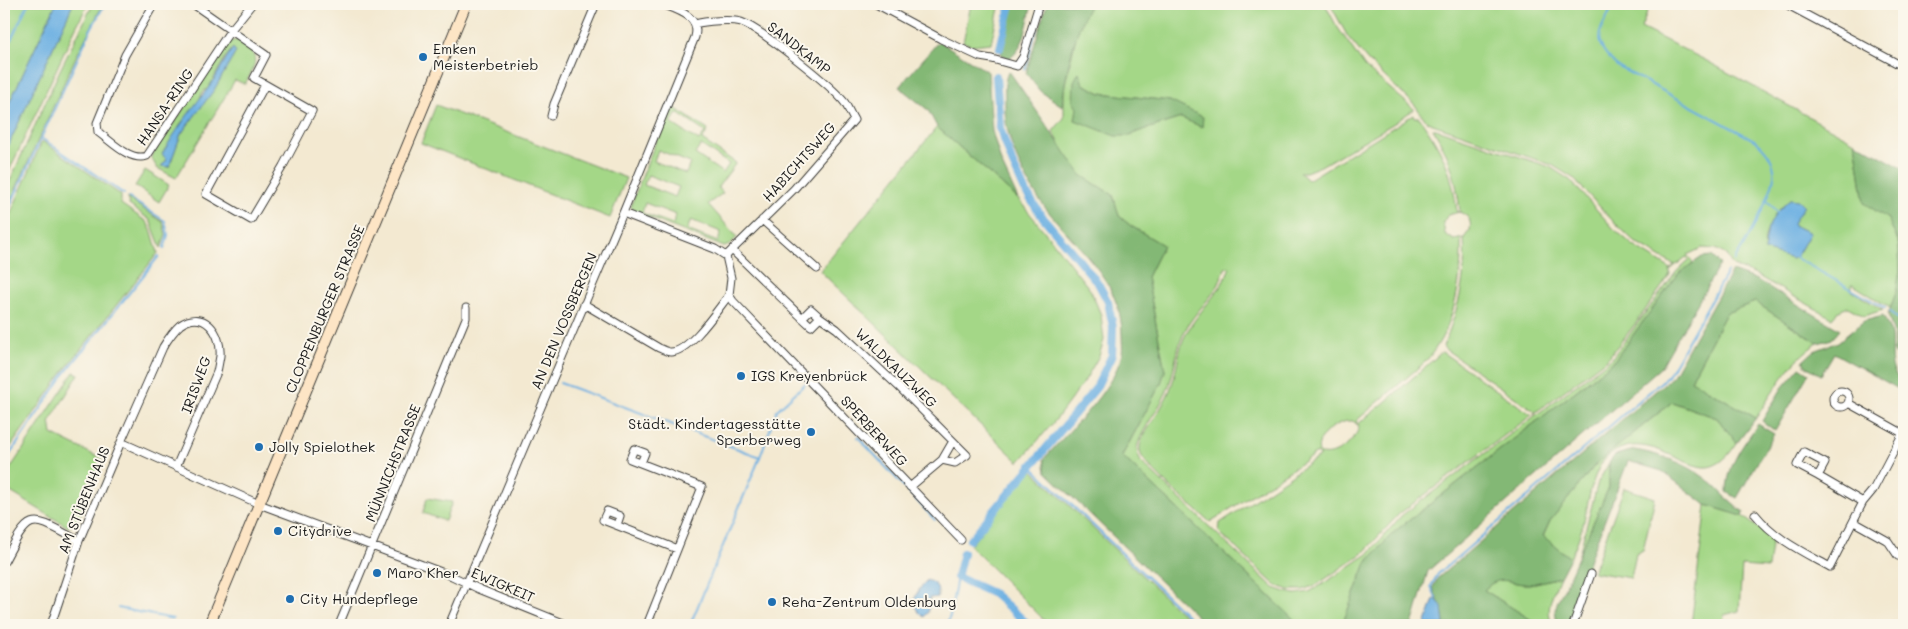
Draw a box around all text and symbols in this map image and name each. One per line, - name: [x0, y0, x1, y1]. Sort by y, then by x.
- street label: SANDKAMP: [764, 17, 835, 79]
- place label: Emken Meisterbetrieb: [433, 39, 538, 74]
- marker: Emken Meisterbetrieb: [417, 51, 429, 63]
- street label: HANSA-RING: [132, 64, 197, 149]
- street label: HABICHTSWEG: [758, 118, 839, 205]
- street label: CLOPPENBURGER STRASSE: [280, 222, 369, 396]
- street label: AN DEN VOSSBERGEN: [526, 249, 601, 392]
- street label: WALDKAUZWEG: [851, 324, 941, 412]
- street label: IRISWEG: [176, 353, 215, 416]
- place label: IGS Kreyenbrück: [751, 366, 867, 385]
- marker: IGS Kreyenbrück: [735, 370, 747, 382]
- street label: SPERBERWEG: [837, 391, 912, 470]
- street label: MÜNNICHSTRASSE: [360, 401, 425, 525]
- place label: Städt. Kindertagesstätte Sperberweg: [628, 414, 801, 449]
- marker: Städt. Kindertagesstätte Sperberweg: [805, 426, 817, 438]
- place label: Jolly Spielothek: [269, 437, 375, 456]
- marker: Jolly Spielothek: [253, 441, 265, 453]
- street label: AM STÜBENHAUS: [53, 443, 114, 556]
- place label: Citydrive: [288, 521, 352, 540]
- marker: Citydrive: [272, 525, 284, 537]
- place label: Maro Kher: [387, 563, 459, 582]
- street label: EWIGKEIT: [469, 563, 538, 607]
- marker: Maro Kher: [371, 567, 383, 579]
- place label: City Hundepflege: [300, 589, 418, 608]
- place label: Reha-Zentrum Oldenburg: [782, 592, 956, 611]
- marker: City Hundepflege: [284, 593, 296, 605]
- marker: Reha-Zentrum Oldenburg: [766, 596, 778, 608]

